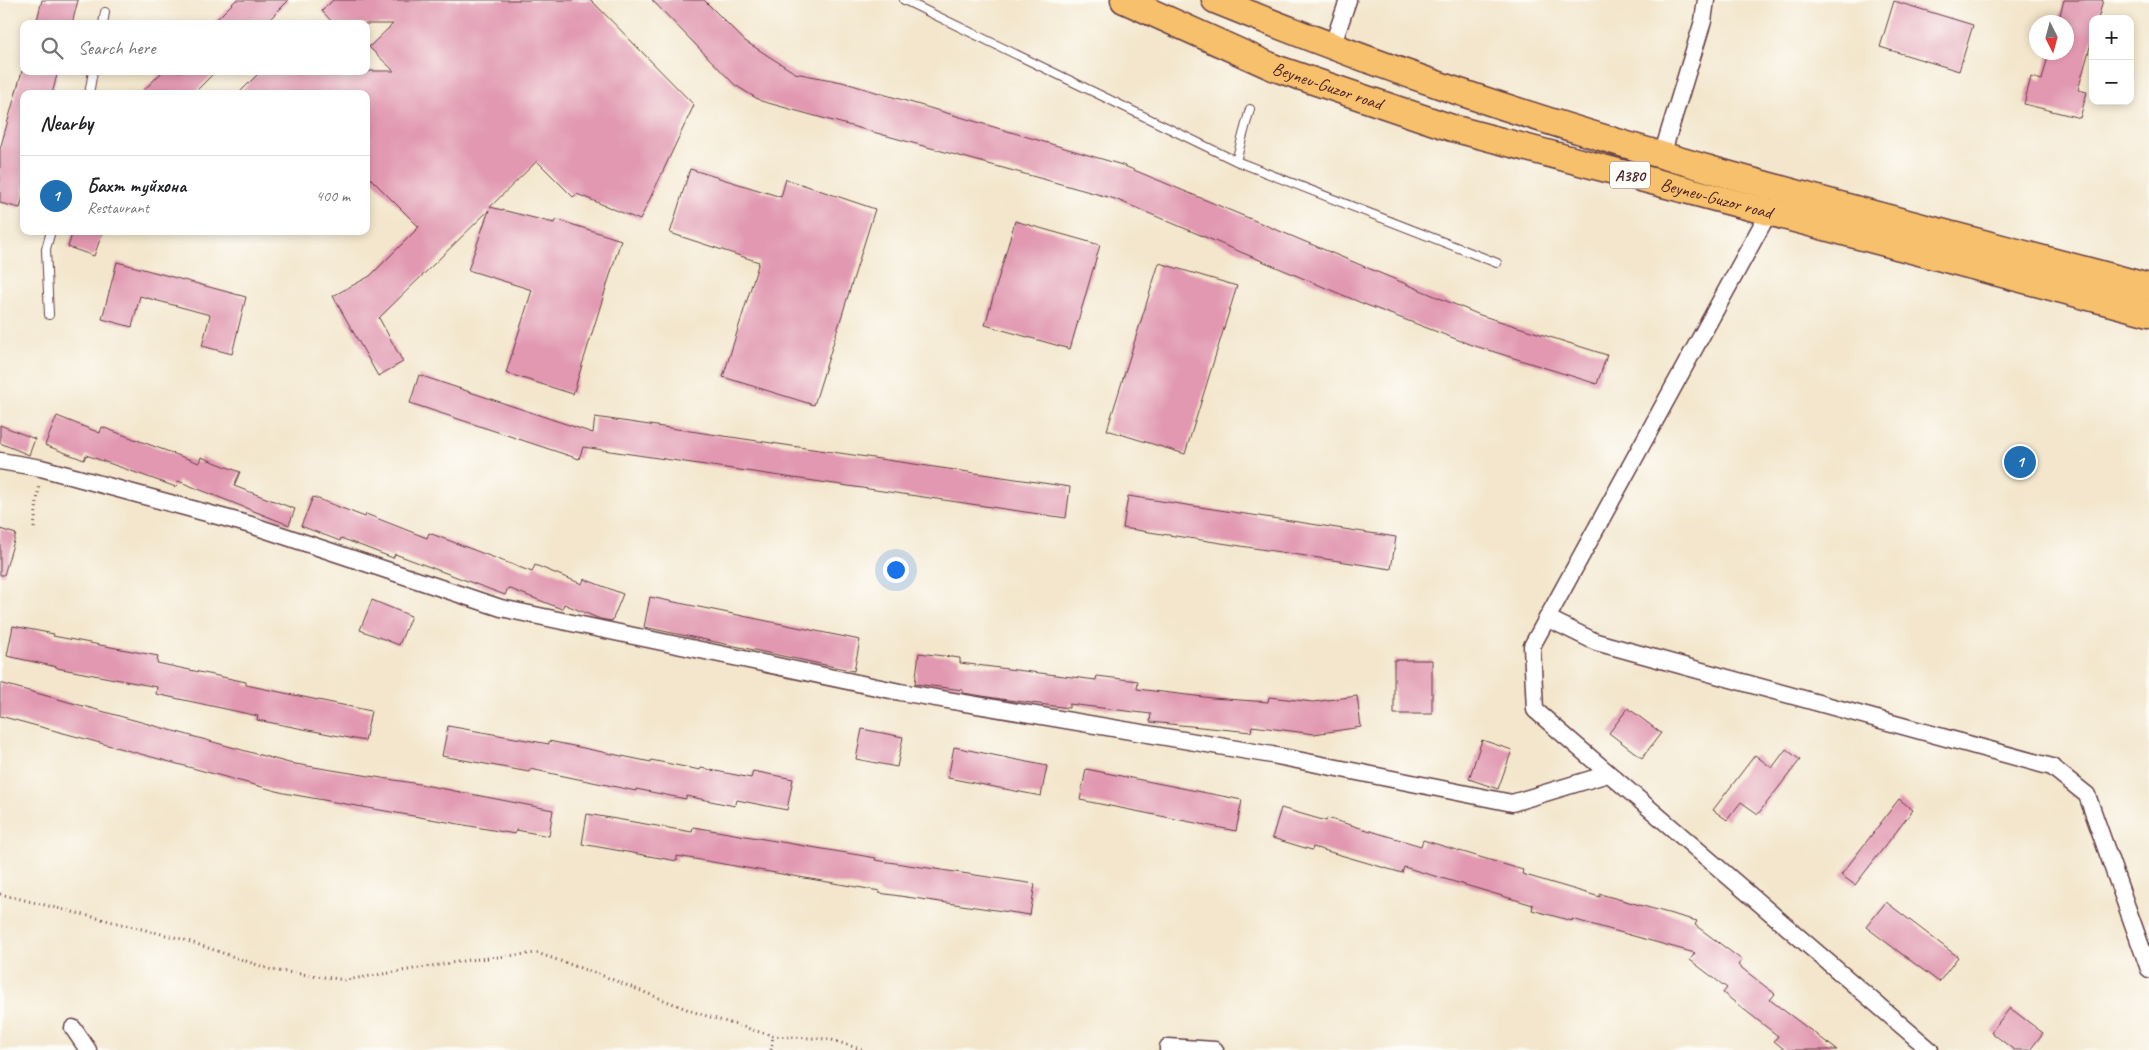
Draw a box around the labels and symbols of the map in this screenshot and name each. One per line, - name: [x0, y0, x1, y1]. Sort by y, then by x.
- north arrow: [2029, 15, 2074, 60]
- street label: Beyneu-Guzor road: [1270, 57, 1388, 116]
- road number: A380: [1610, 162, 1650, 188]
- street label: Beyneu-Guzor road: [1658, 173, 1777, 224]
- pin: 1: [2004, 443, 2036, 481]
- your location: [883, 557, 909, 583]

